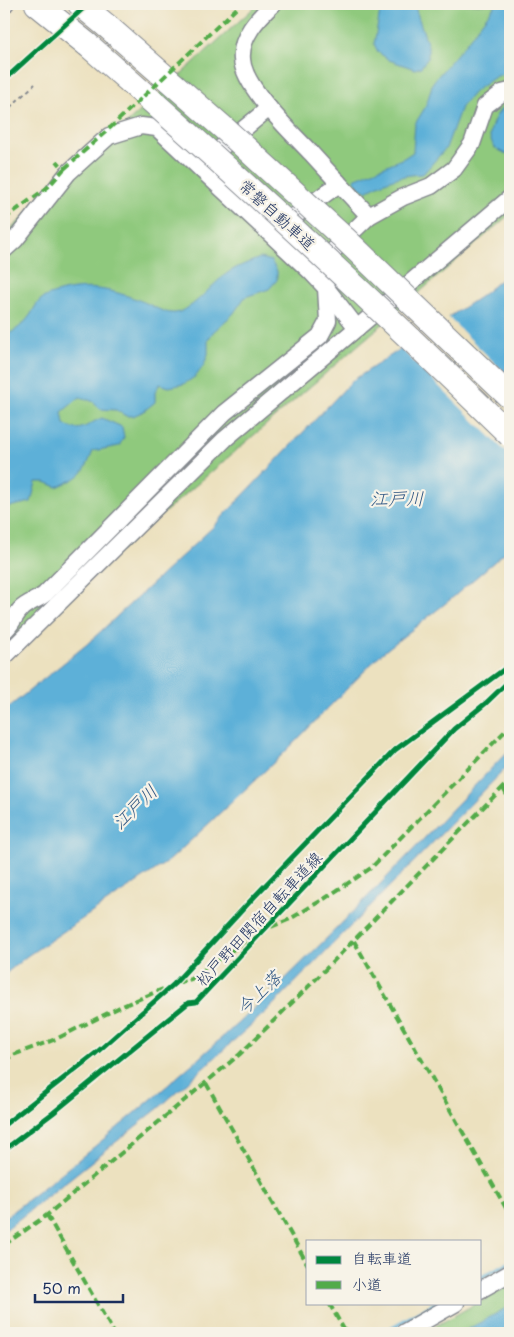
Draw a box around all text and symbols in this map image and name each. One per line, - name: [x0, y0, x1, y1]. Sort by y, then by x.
- street label: 常磐自動車道: [234, 173, 322, 255]
- water label: 江戸川: [370, 484, 424, 511]
- water label: 江戸川: [105, 778, 163, 834]
- street label: 松戸野田関宿自転車道線: [189, 845, 327, 991]
- water label: 今上落: [229, 962, 288, 1020]
- legend: [306, 1240, 482, 1304]
- text: 自転車道: [352, 1246, 412, 1269]
- scale bar: [35, 1272, 122, 1304]
- text: 小道: [352, 1272, 382, 1295]
- text: 50 m: [42, 1276, 81, 1299]

